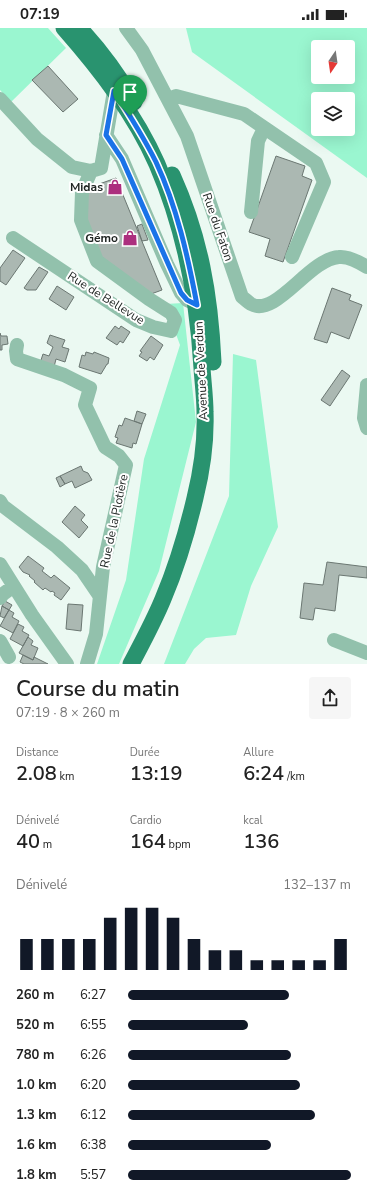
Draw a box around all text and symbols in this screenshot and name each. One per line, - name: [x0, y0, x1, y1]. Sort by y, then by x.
- text: 07:19: [20, 4, 60, 24]
- north arrow: [311, 40, 355, 84]
- map controls: [311, 40, 355, 136]
- pin: [113, 75, 147, 116]
- icon: arrive: [119, 81, 141, 103]
- button: layers: [311, 92, 355, 136]
- shop icon: Midas: [106, 178, 124, 196]
- place label: Midas: [70, 179, 103, 195]
- street label: Rue du Faton: [199, 191, 237, 263]
- shop icon: Gémo: [121, 229, 139, 247]
- place label: Gémo: [85, 230, 118, 246]
- street label: Rue de Bellevue: [65, 268, 147, 328]
- street label: Avenue de Verdun: [190, 321, 212, 421]
- street label: Rue de la Plotière: [96, 473, 132, 569]
- text: Course du matin: [16, 674, 180, 704]
- button: share: [309, 677, 351, 719]
- text: 07:19 · 8 × 260 m: [16, 704, 120, 722]
- text: Distance: [16, 745, 59, 760]
- text: Durée: [130, 745, 160, 760]
- text: Allure: [243, 745, 274, 760]
- text: 2.08: [16, 760, 57, 787]
- text: 13:19: [130, 760, 182, 787]
- text: 6:24: [243, 760, 284, 787]
- text: km: [57, 769, 75, 784]
- text: /km: [284, 769, 305, 784]
- text: Dénivelé: [16, 813, 59, 828]
- text: Cardio: [130, 813, 162, 828]
- text: kcal: [243, 813, 263, 828]
- text: 40: [16, 828, 40, 855]
- text: 164: [130, 828, 166, 855]
- text: 136: [243, 828, 279, 855]
- text: m: [40, 837, 52, 852]
- text: bpm: [166, 837, 191, 852]
- text: Dénivelé: [16, 876, 67, 894]
- text: 132–137 m: [283, 876, 351, 894]
- text: 260 m: [16, 986, 54, 1004]
- text: 6:27: [80, 986, 106, 1004]
- text: 520 m: [16, 1016, 54, 1034]
- text: 6:55: [80, 1016, 106, 1034]
- text: 780 m: [16, 1046, 54, 1064]
- text: 6:26: [80, 1046, 106, 1064]
- text: 1.0 km: [16, 1076, 57, 1094]
- text: 6:20: [80, 1076, 106, 1094]
- text: 1.3 km: [16, 1106, 57, 1124]
- text: 6:12: [80, 1106, 106, 1124]
- text: 1.6 km: [16, 1136, 57, 1154]
- text: 6:38: [80, 1136, 106, 1154]
- text: 1.8 km: [16, 1166, 57, 1184]
- text: 5:57: [80, 1166, 106, 1184]

